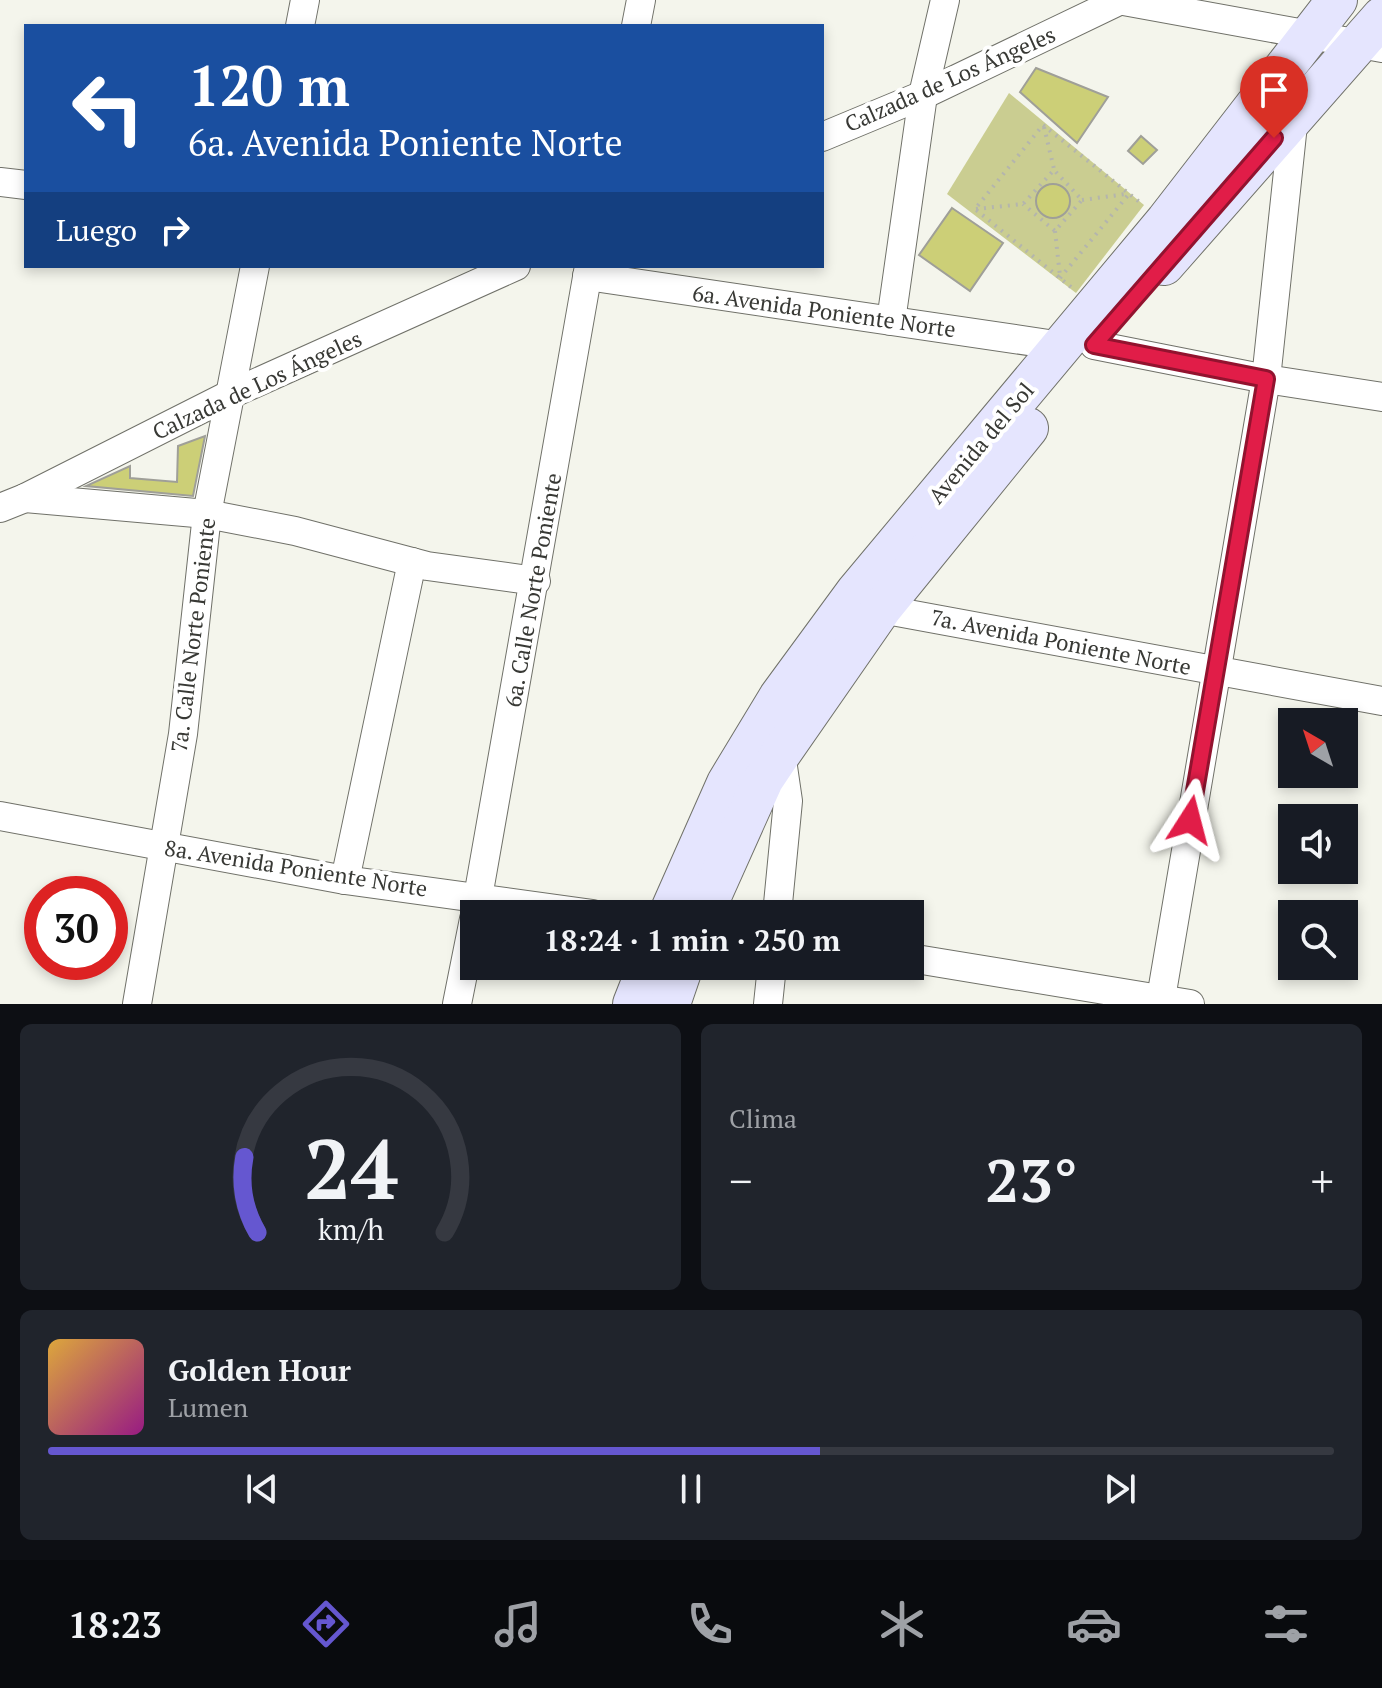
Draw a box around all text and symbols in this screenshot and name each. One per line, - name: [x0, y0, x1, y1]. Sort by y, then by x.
- street label: Calzada de Los Ángeles: [840, 19, 1060, 138]
- text: 120 m: [188, 48, 350, 122]
- icon: left: [56, 56, 160, 160]
- pin: [1240, 56, 1308, 138]
- icon: arrive: [1252, 68, 1296, 112]
- text: 6a. Avenida Poniente Norte: [188, 119, 623, 166]
- icon: right: [153, 208, 197, 252]
- text: Luego: [56, 210, 137, 250]
- street label: 6a. Avenida Poniente Norte: [691, 278, 958, 343]
- street label: Calzada de Los Ángeles: [147, 323, 366, 446]
- street label: Avenida del Sol: [921, 376, 1040, 509]
- street label: 6a. Calle Norte Poniente: [498, 471, 567, 709]
- street label: 7a. Calle Norte Poniente: [164, 516, 221, 754]
- street label: 7a. Avenida Poniente Norte: [929, 602, 1194, 681]
- north arrow: [1278, 708, 1358, 788]
- map controls: [1278, 708, 1358, 980]
- position arrow: [1148, 778, 1232, 862]
- button: sound: [1278, 804, 1358, 884]
- street label: 8a. Avenida Poniente Norte: [163, 832, 430, 903]
- speed limit sign: 30: [24, 876, 128, 980]
- button: search: [1278, 900, 1358, 980]
- text: 18:24 · 1 min · 250 m: [544, 920, 840, 960]
- text: Clima: [729, 1101, 797, 1135]
- text: 24: [303, 1113, 398, 1223]
- text: 23°: [985, 1140, 1078, 1219]
- text: −: [729, 1151, 752, 1210]
- text: +: [1311, 1151, 1334, 1210]
- text: km/h: [317, 1210, 384, 1248]
- text: Golden Hour: [168, 1350, 351, 1390]
- text: Lumen: [168, 1390, 248, 1424]
- icon: previous: [240, 1467, 284, 1511]
- icon: pause: [669, 1467, 713, 1511]
- icon: next: [1098, 1467, 1142, 1511]
- icon: directions: [298, 1596, 354, 1652]
- icon: music: [490, 1596, 546, 1652]
- icon: phone: [682, 1596, 738, 1652]
- icon: climate: [874, 1596, 930, 1652]
- icon: car: [1066, 1596, 1122, 1652]
- icon: filters: [1258, 1596, 1314, 1652]
- text: 18:23: [68, 1601, 162, 1648]

